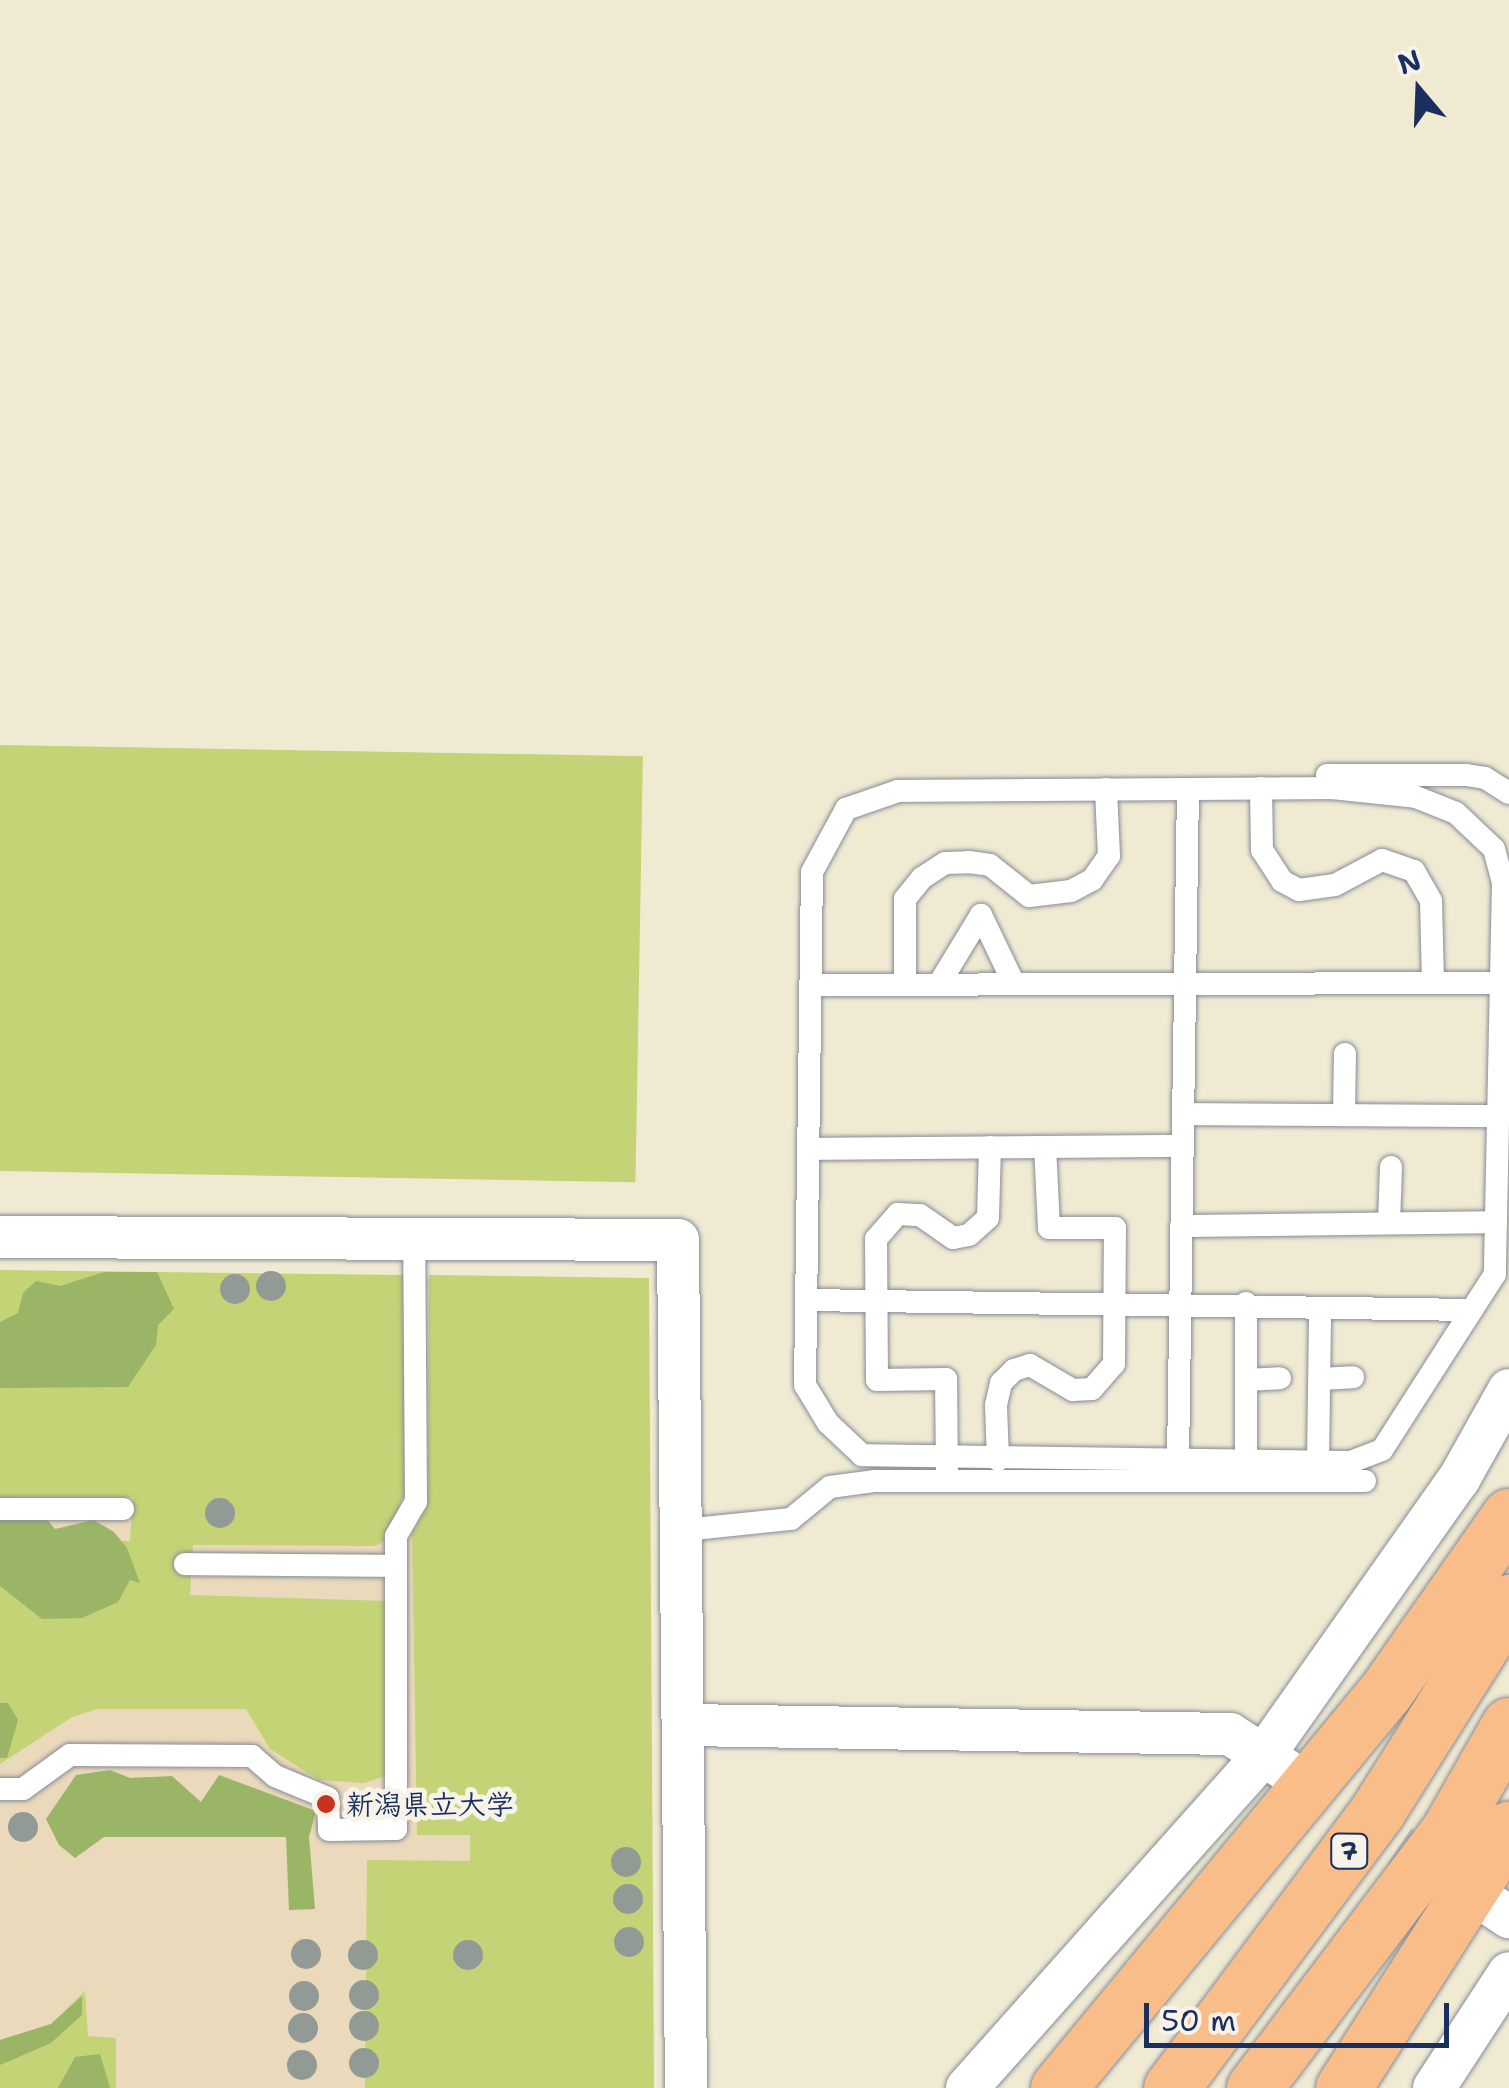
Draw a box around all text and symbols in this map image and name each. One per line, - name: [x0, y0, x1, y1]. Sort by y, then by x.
- north arrow: [1369, 40, 1469, 140]
- text: N: [1393, 40, 1426, 83]
- place label: 新潟県立大学: [346, 1787, 514, 1821]
- marker: 新潟県立大学: [315, 1793, 337, 1815]
- road number: 7: [1329, 1831, 1369, 1871]
- scale bar: [1149, 1983, 1454, 2045]
- text: 50 m: [1161, 2000, 1236, 2041]

